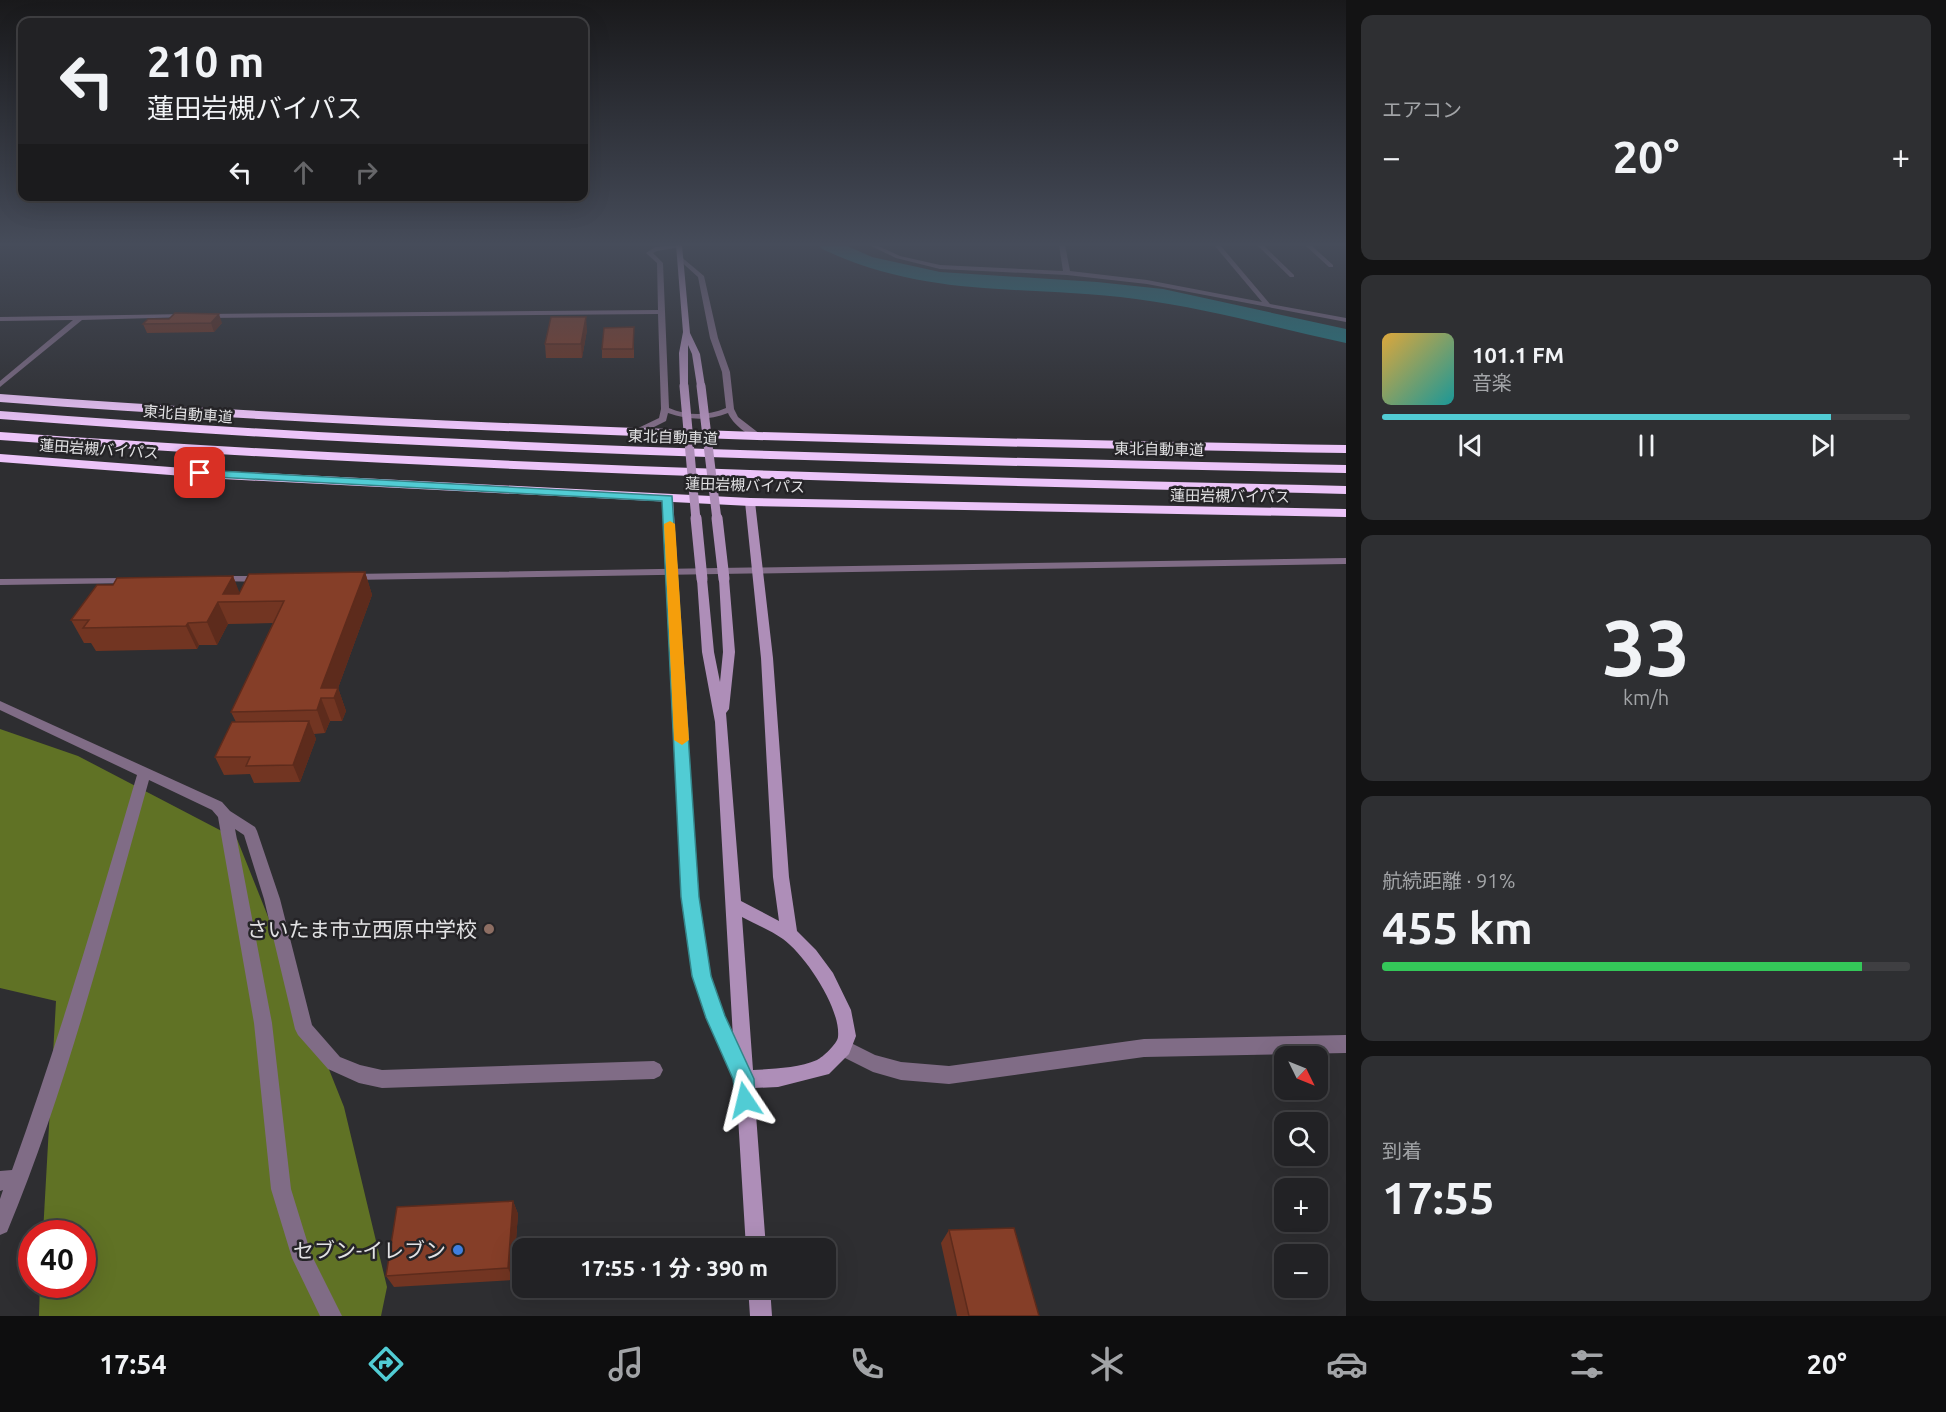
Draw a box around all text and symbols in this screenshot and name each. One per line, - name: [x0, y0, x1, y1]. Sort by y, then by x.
- text: 210 m: [147, 38, 264, 85]
- icon: left: [48, 42, 126, 120]
- text: 蓮田岩槻バイパス: [147, 93, 362, 123]
- text: エアコン: [1382, 98, 1462, 121]
- text: 20°: [1613, 131, 1679, 182]
- text: −: [1382, 138, 1401, 175]
- text: +: [1891, 138, 1910, 175]
- icon: left: [224, 156, 257, 189]
- icon: ahead: [287, 156, 320, 189]
- icon: right: [350, 156, 383, 189]
- text: 101.1 FM: [1472, 342, 1564, 367]
- text: 音楽: [1472, 371, 1512, 394]
- street label: 東北自動車道: [143, 402, 233, 426]
- street label: 東北自動車道: [628, 427, 718, 447]
- icon: previous: [1454, 429, 1487, 462]
- icon: pause: [1630, 429, 1663, 462]
- icon: next: [1806, 429, 1839, 462]
- street label: 蓮田岩槻バイパス: [39, 436, 159, 462]
- street label: 東北自動車道: [1114, 440, 1204, 458]
- pin: [174, 447, 225, 498]
- icon: arrive: [183, 456, 216, 489]
- street label: 蓮田岩槻バイパス: [685, 474, 805, 496]
- street label: 蓮田岩槻バイパス: [1170, 486, 1290, 506]
- text: 33: [1602, 603, 1690, 691]
- text: km/h: [1623, 686, 1669, 709]
- text: 航続距離 · 91%: [1382, 869, 1515, 892]
- text: 455 km: [1382, 902, 1533, 953]
- place label: さいたま市立西原中学校: [247, 917, 477, 941]
- marker: さいたま市立西原中学校: [482, 922, 496, 936]
- north arrow: [1274, 1046, 1328, 1100]
- map controls: [1274, 1046, 1328, 1298]
- position arrow: [713, 1068, 777, 1132]
- button: search: [1274, 1112, 1328, 1166]
- text: 到着: [1382, 1139, 1422, 1162]
- text: 17:55: [1382, 1172, 1495, 1223]
- button: +: [1274, 1178, 1328, 1232]
- speed limit sign: 40: [18, 1220, 96, 1298]
- place label: セブン-イレブン: [293, 1238, 446, 1262]
- marker: セブン-イレブン: [451, 1243, 465, 1257]
- button: −: [1274, 1244, 1328, 1298]
- text: 17:55 · 1 分 · 390 m: [580, 1255, 768, 1280]
- icon: directions: [365, 1343, 407, 1385]
- icon: music: [605, 1343, 647, 1385]
- icon: phone: [846, 1343, 888, 1385]
- icon: climate: [1086, 1343, 1128, 1385]
- icon: car: [1326, 1343, 1368, 1385]
- icon: filters: [1566, 1343, 1608, 1385]
- text: 17:54: [99, 1349, 167, 1379]
- text: 20°: [1807, 1349, 1847, 1379]

